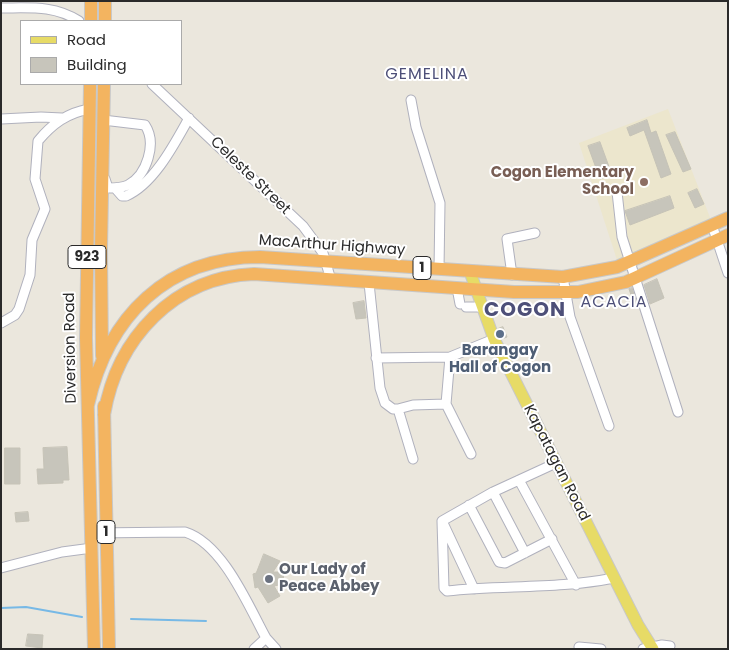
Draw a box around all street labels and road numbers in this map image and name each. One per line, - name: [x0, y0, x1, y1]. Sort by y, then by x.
- street label: Celeste Street: [206, 133, 294, 219]
- street label: MacArthur Highway: [258, 232, 406, 260]
- road number: 923: [68, 246, 106, 268]
- road number: 1: [413, 256, 431, 280]
- street label: Diversion Road: [61, 292, 81, 404]
- street label: Kapatagan Road: [519, 402, 593, 524]
- road number: 1: [97, 520, 115, 544]

